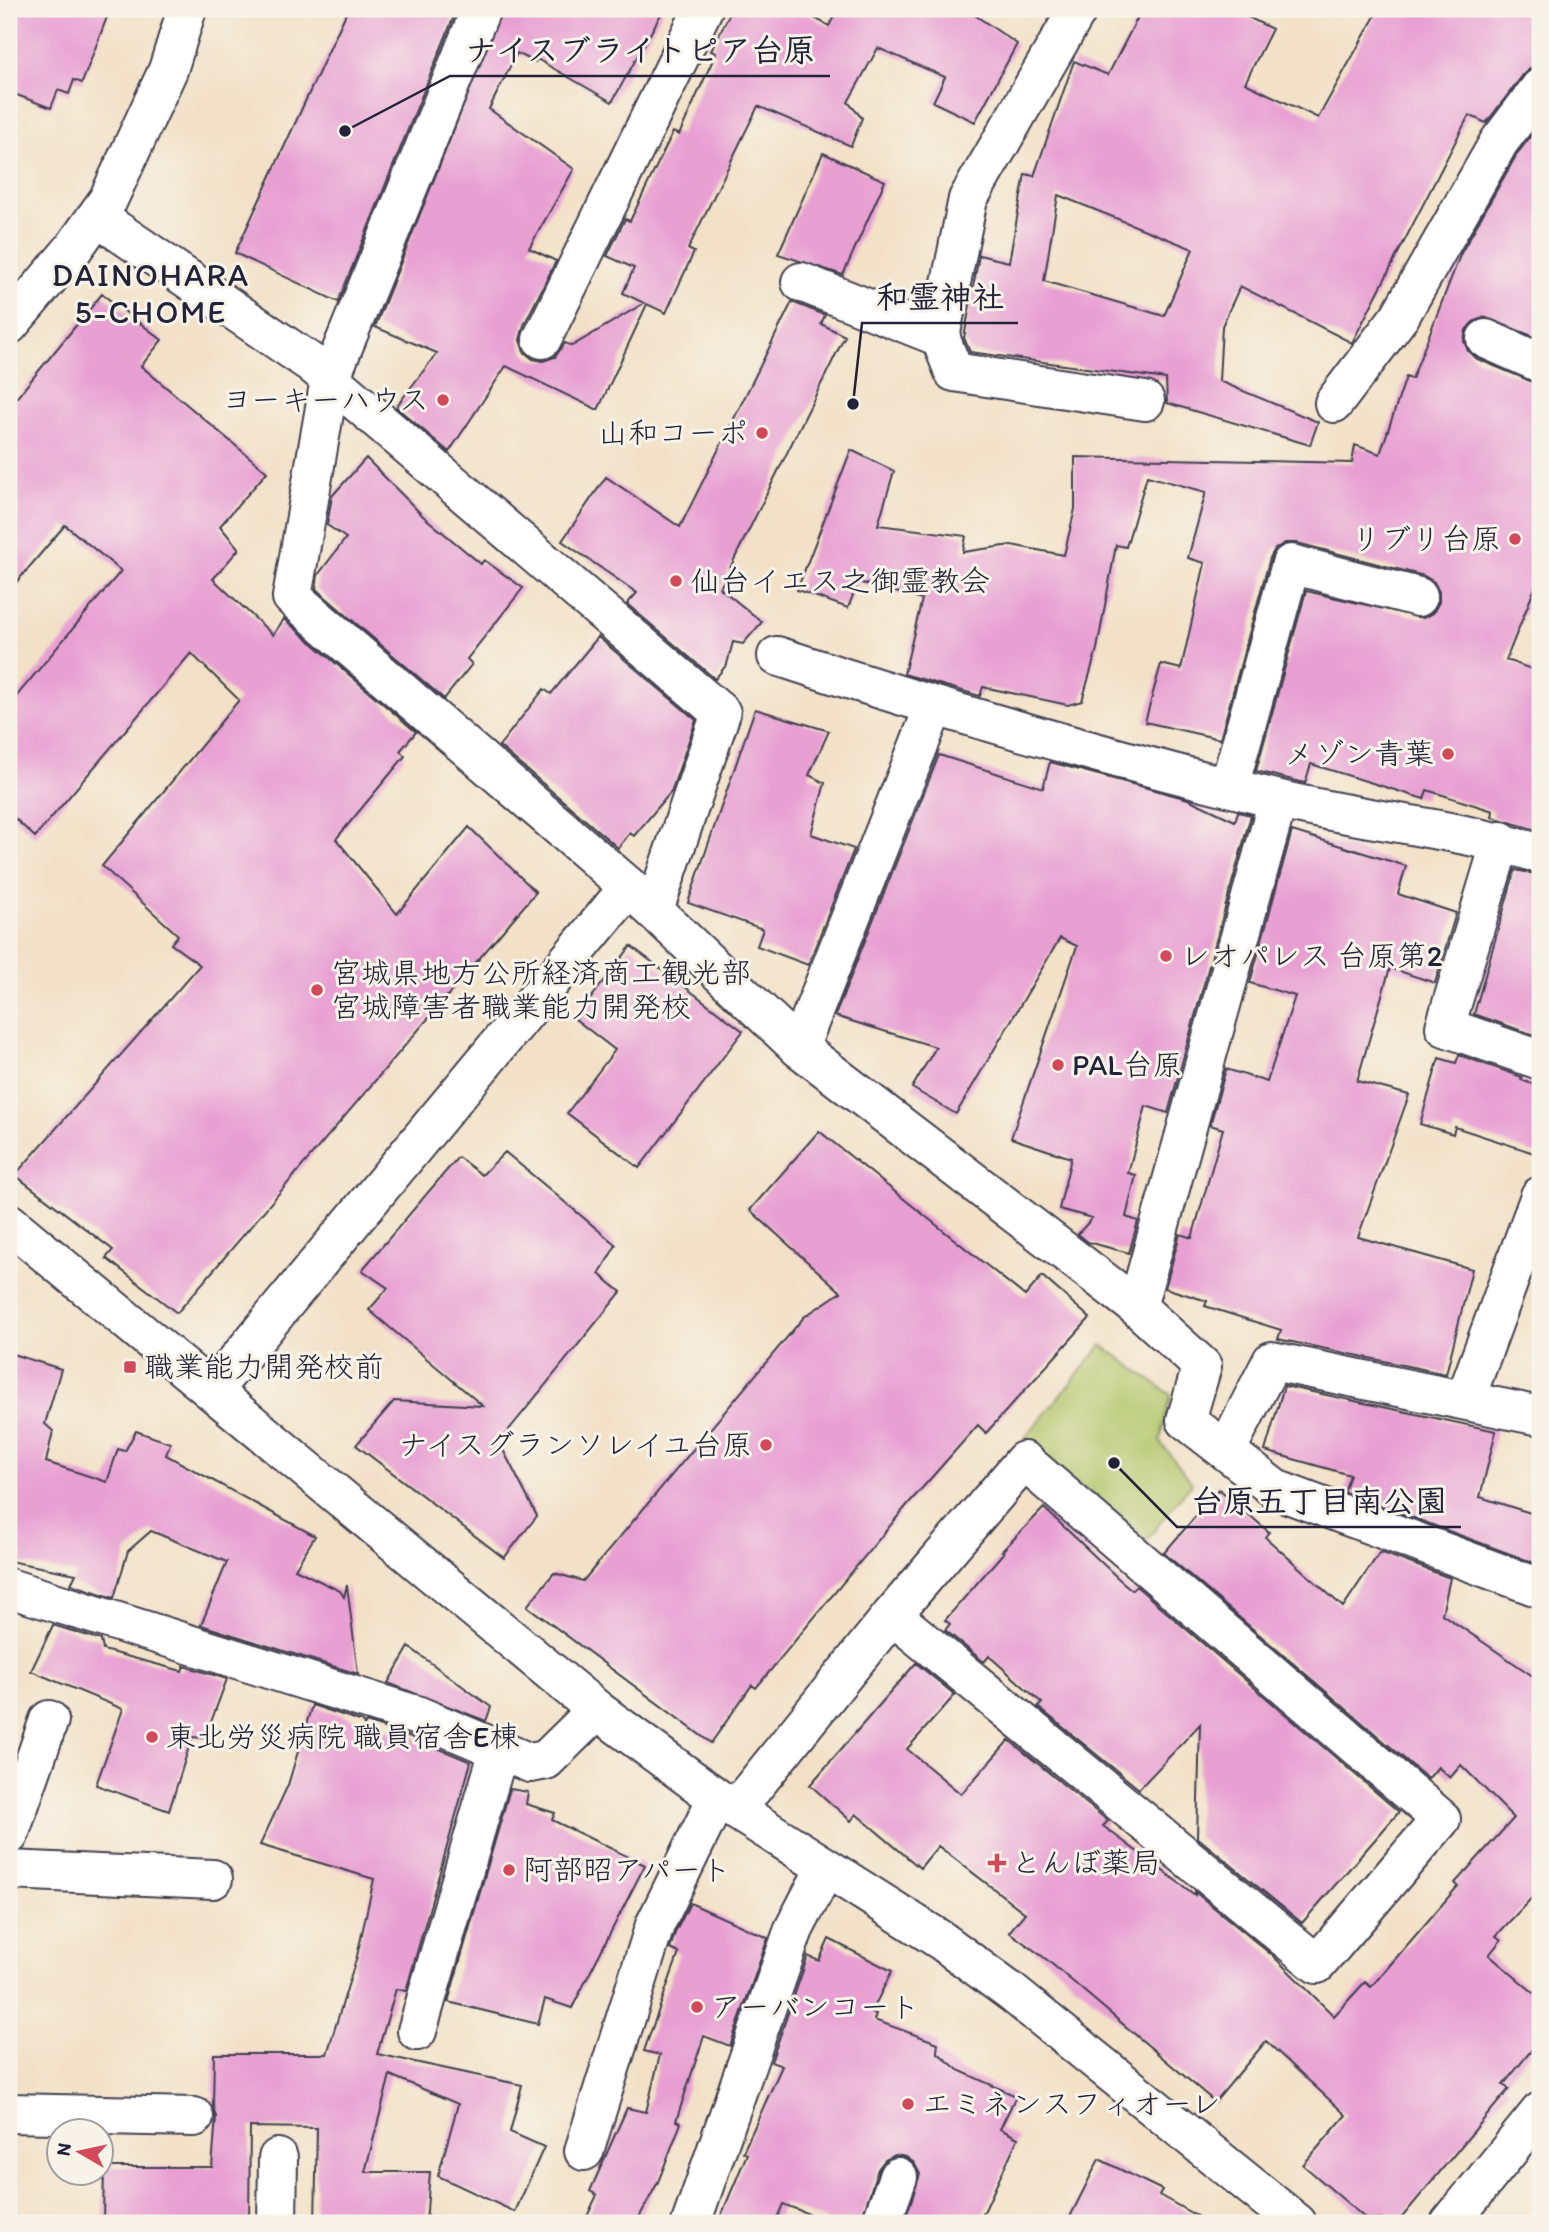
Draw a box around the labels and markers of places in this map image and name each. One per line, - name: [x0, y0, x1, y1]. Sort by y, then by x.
- callout: ナイスブライトピア台原: [450, 23, 830, 76]
- callout: 和霊神社: [862, 270, 1018, 323]
- place label: ヨーキーハウス: [223, 381, 429, 418]
- marker: ヨーキーハウス: [435, 392, 451, 408]
- place label: 山和コーポ: [598, 414, 748, 451]
- marker: 山和コーポ: [754, 425, 770, 441]
- place label: リブリ台原: [1351, 520, 1501, 557]
- marker: リブリ台原: [1507, 531, 1523, 547]
- place label: 仙台イエス之御霊教会: [690, 562, 990, 599]
- marker: 仙台イエス之御霊教会: [668, 573, 684, 589]
- place label: メゾン青葉: [1284, 735, 1434, 772]
- marker: メゾン青葉: [1440, 746, 1456, 762]
- place label: レオパレス 台原第2: [1180, 937, 1443, 974]
- marker: レオパレス 台原第2: [1158, 948, 1174, 964]
- place label: 宮城県地方公所経済商工観光部 宮城障害者職業能力開発校: [331, 954, 751, 1025]
- marker: 宮城県地方公所経済商工観光部 宮城障害者職業能力開発校: [309, 982, 325, 998]
- place label: PAL台原: [1072, 1046, 1183, 1083]
- marker: PAL台原: [1050, 1057, 1066, 1073]
- place label: 職業能力開発校前: [144, 1348, 384, 1385]
- marker: 職業能力開発校前: [122, 1359, 138, 1375]
- place label: ナイスグランソレイユ台原: [398, 1426, 752, 1463]
- marker: ナイスグランソレイユ台原: [758, 1437, 774, 1453]
- callout: 台原五丁目南公園: [1177, 1474, 1461, 1527]
- place label: 東北労災病院 職員宿舎E棟: [166, 1718, 519, 1755]
- marker: 東北労災病院 職員宿舎E棟: [144, 1729, 160, 1745]
- place label: とんぼ薬局: [1011, 1844, 1161, 1881]
- place label: 阿部昭アパート: [523, 1851, 731, 1888]
- marker: とんぼ薬局: [989, 1855, 1005, 1871]
- marker: 阿部昭アパート: [501, 1862, 517, 1878]
- place label: アーバンコート: [711, 1988, 920, 2025]
- marker: アーバンコート: [689, 1999, 705, 2015]
- place label: エミネンスフィオーレ: [922, 2085, 1221, 2122]
- marker: エミネンスフィオーレ: [900, 2096, 916, 2112]

